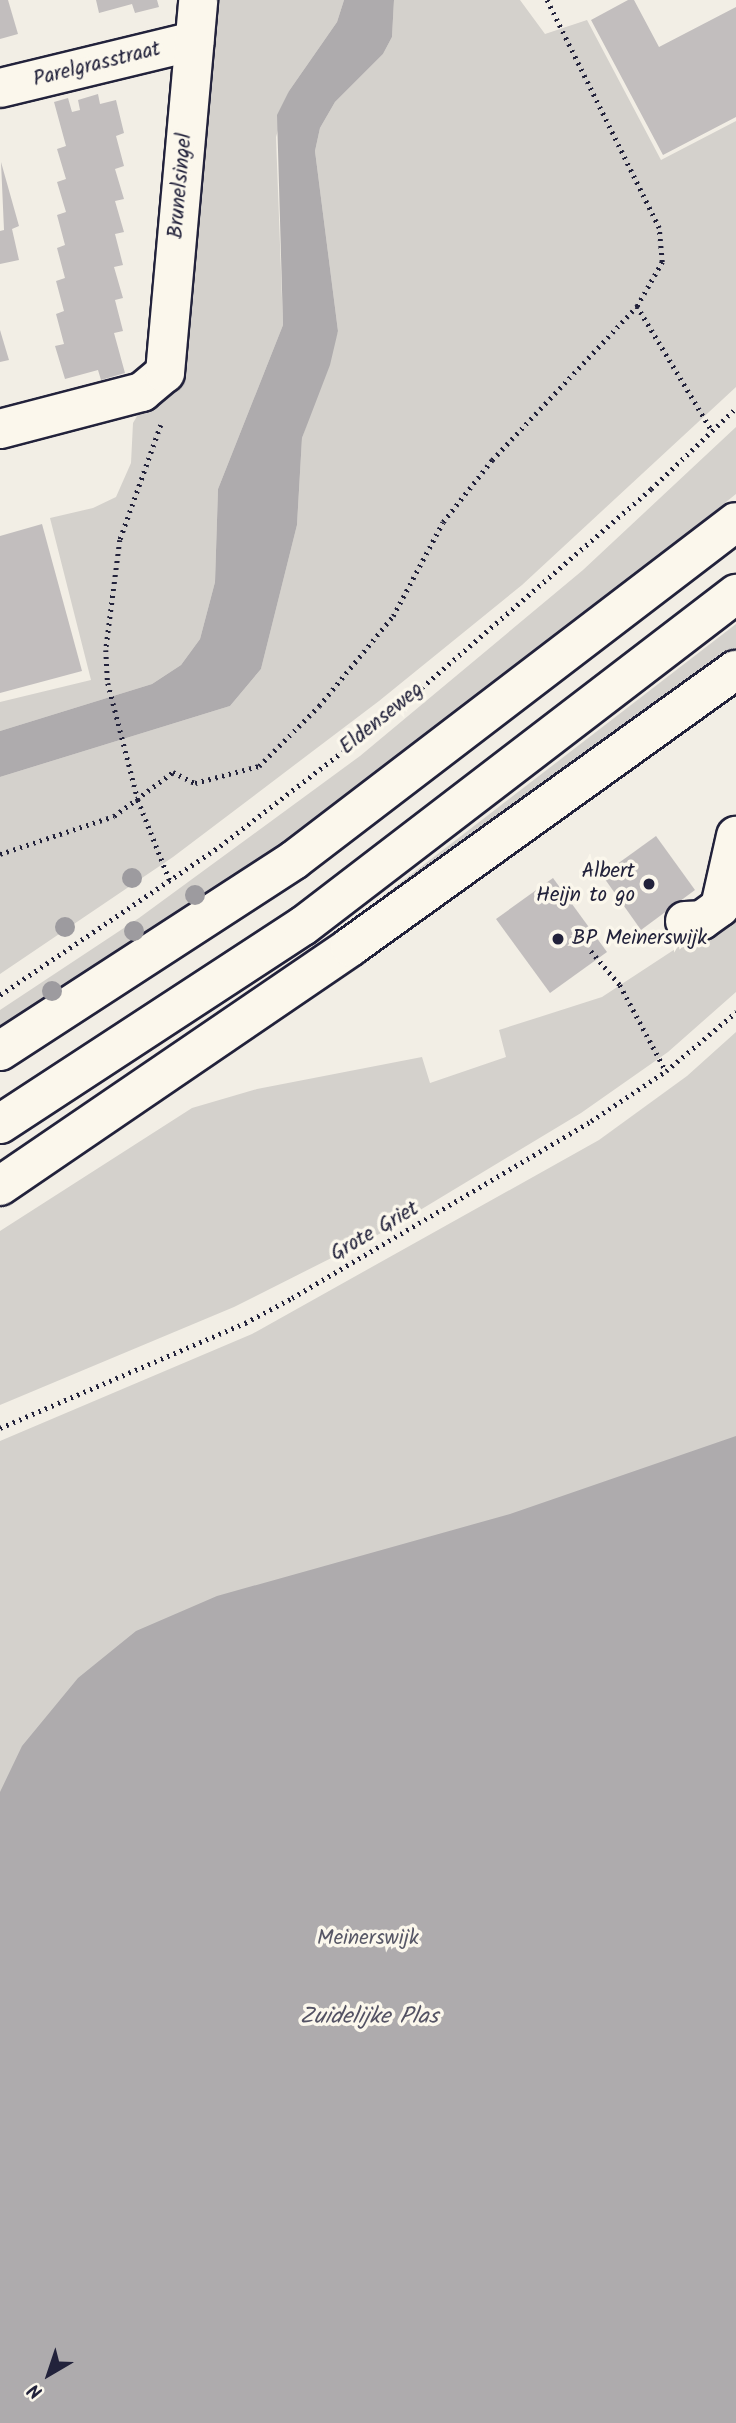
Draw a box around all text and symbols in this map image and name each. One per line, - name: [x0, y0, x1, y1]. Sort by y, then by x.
- street label: Parelgrasstraat: [31, 37, 163, 93]
- street label: Brunelsingel: [164, 132, 198, 240]
- street label: Eldenseweg: [335, 678, 429, 760]
- place label: Albert Heijn to go: [536, 859, 635, 909]
- marker: Albert Heijn to go: [641, 876, 657, 892]
- place label: BP Meinerswijk: [572, 926, 707, 952]
- marker: BP Meinerswijk: [550, 931, 566, 947]
- street label: Grote Griet: [326, 1197, 424, 1267]
- park label: Meinerswijk: [317, 1926, 419, 1952]
- water label: Zuidelijke Plas: [300, 2003, 438, 2031]
- north arrow: [14, 2339, 84, 2409]
- text: N: [22, 2375, 50, 2406]

